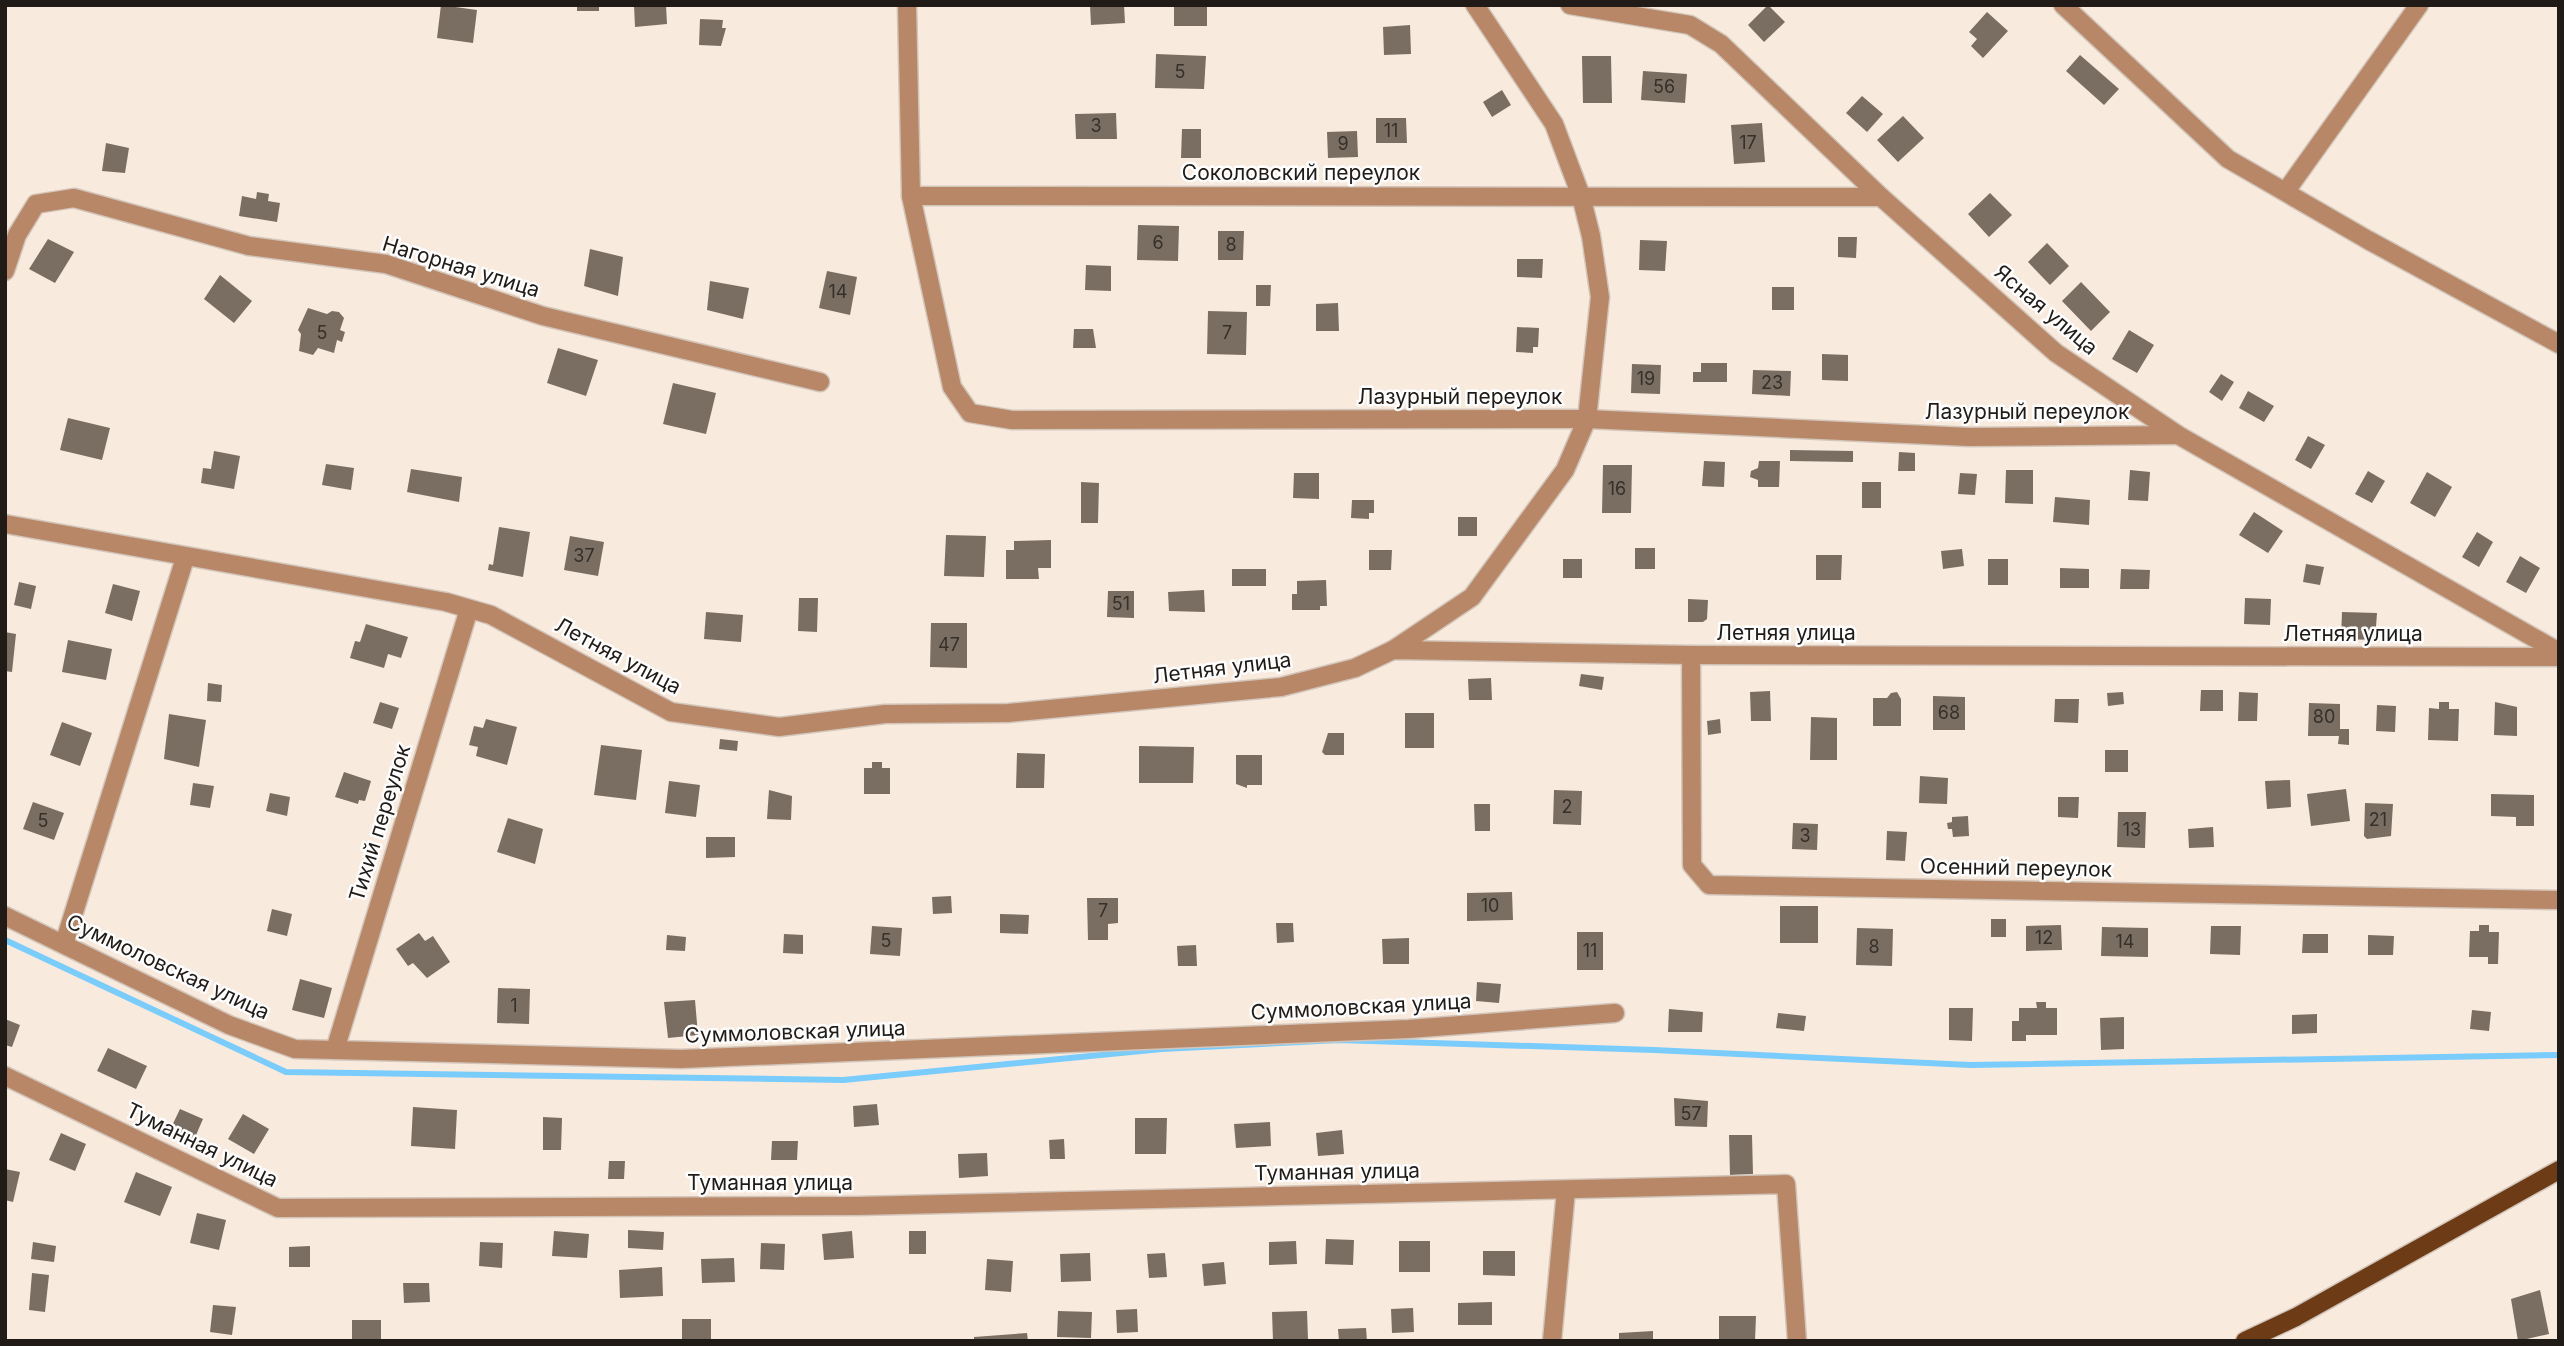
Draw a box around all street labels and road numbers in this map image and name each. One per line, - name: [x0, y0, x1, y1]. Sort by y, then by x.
- street label: Соколовский переулок: [1182, 160, 1421, 185]
- street label: Нагорная улица: [380, 231, 543, 302]
- street label: Ясная улица: [1990, 259, 2103, 360]
- street label: Лазурный переулок: [1358, 384, 1563, 409]
- street label: Лазурный переулок: [1925, 399, 2130, 424]
- street label: Летняя улица: [551, 612, 686, 699]
- street label: Летняя улица: [1716, 620, 1856, 645]
- street label: Летняя улица: [2283, 621, 2423, 646]
- street label: Летняя улица: [1151, 647, 1293, 688]
- street label: Тихий переулок: [344, 741, 416, 905]
- street label: Осенний переулок: [1920, 853, 2113, 882]
- street label: Суммоловская улица: [63, 909, 274, 1025]
- street label: Суммоловская улица: [1250, 988, 1472, 1025]
- street label: Суммоловская улица: [684, 1015, 906, 1048]
- street label: Туманная улица: [122, 1097, 282, 1192]
- street label: Туманная улица: [1254, 1158, 1420, 1185]
- street label: Туманная улица: [687, 1170, 853, 1195]

